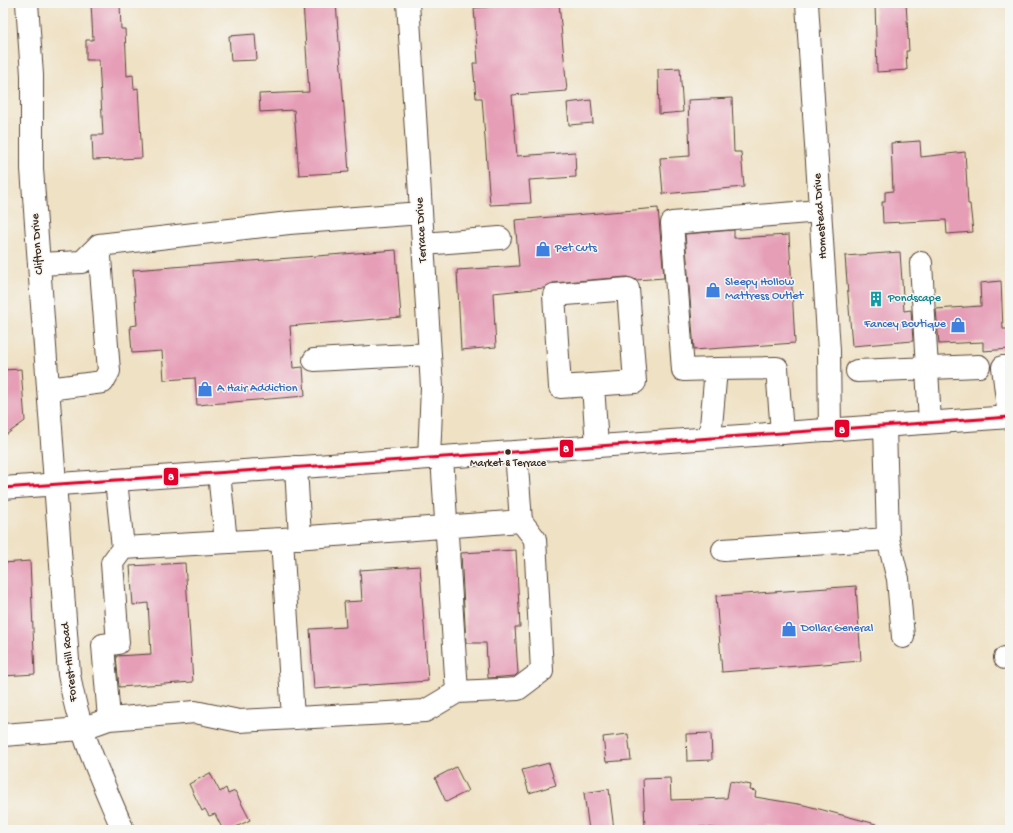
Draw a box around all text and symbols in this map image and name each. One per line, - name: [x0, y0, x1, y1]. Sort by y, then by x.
- street label: Homestead Drive: [811, 172, 831, 259]
- street label: Terrace Drive: [413, 196, 431, 264]
- street label: Clifton Drive: [29, 212, 47, 275]
- shop icon: Pet Cuts: [534, 240, 552, 258]
- place label: Pet Cuts: [554, 242, 598, 256]
- place label: Sleepy Hollow Mattress Outlet: [725, 276, 804, 304]
- shop icon: Sleepy Hollow Mattress Outlet: [704, 281, 722, 299]
- building icon: Pondscape: [867, 290, 885, 308]
- place label: Pondscape: [887, 292, 942, 306]
- shop icon: Fancey Boutique: [949, 316, 967, 334]
- place label: Fancey Boutique: [863, 318, 947, 332]
- shop icon: A Hair Addiction: [196, 380, 214, 398]
- place label: A Hair Addiction: [217, 382, 298, 396]
- line badge: 8: [834, 419, 850, 438]
- text: 8: [839, 425, 845, 437]
- line badge: 8: [559, 439, 574, 458]
- text: 8: [563, 444, 569, 456]
- marker: Market & Terrace: [503, 447, 513, 457]
- place label: Market & Terrace: [470, 458, 546, 470]
- line badge: 8: [163, 467, 179, 486]
- text: 8: [168, 472, 174, 484]
- shop icon: Dollar General: [780, 620, 798, 638]
- street label: Forest-Hill Road: [59, 621, 81, 703]
- place label: Dollar General: [800, 622, 874, 636]

